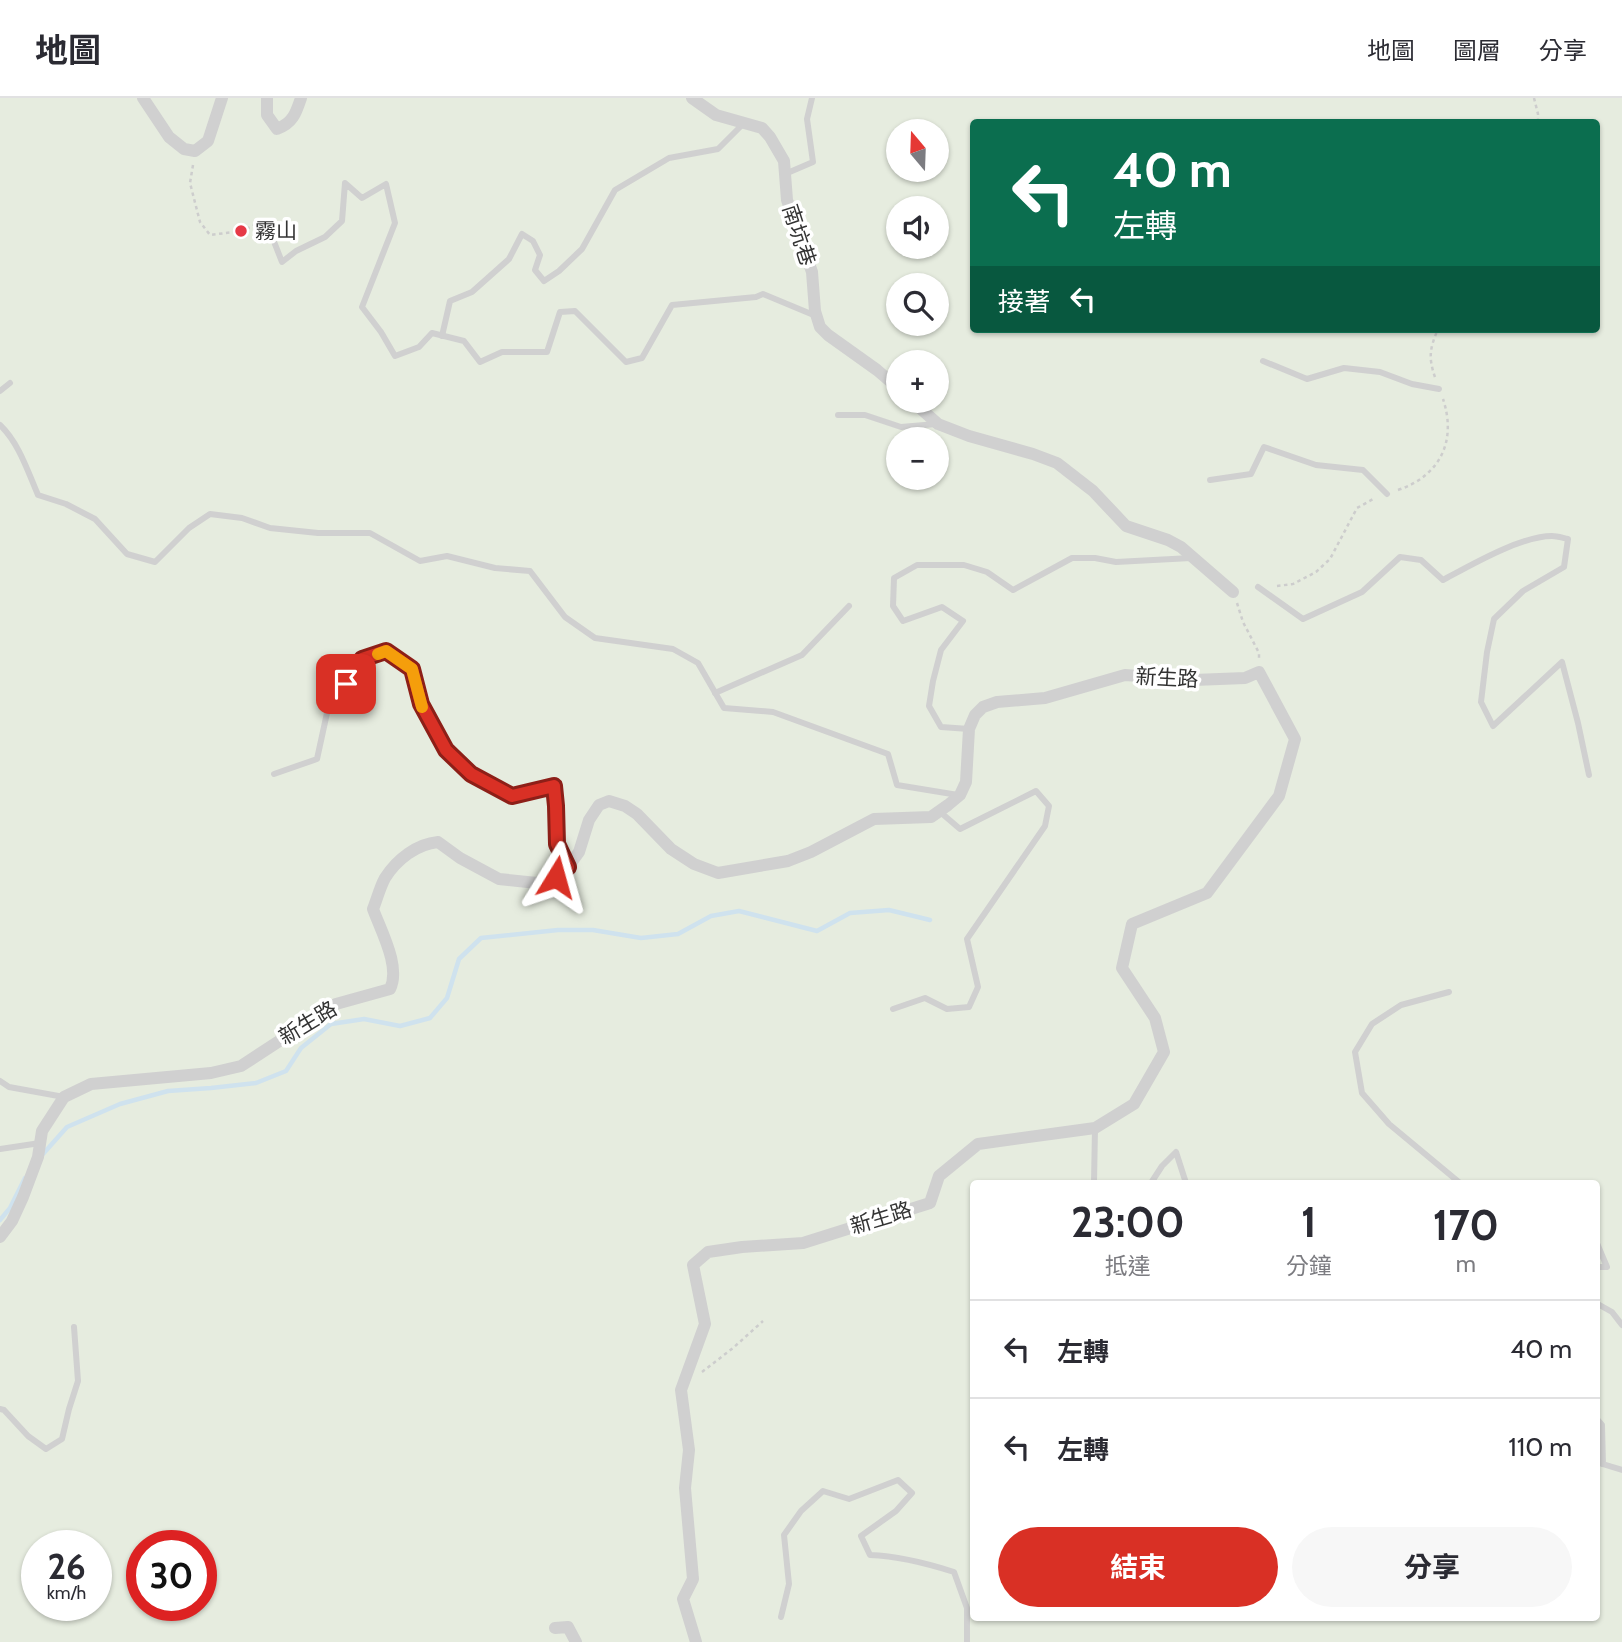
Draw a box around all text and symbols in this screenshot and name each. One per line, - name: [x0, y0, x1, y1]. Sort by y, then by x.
- text: 地圖: [35, 30, 101, 70]
- text: 地圖: [1367, 36, 1415, 65]
- text: 圖層: [1453, 36, 1501, 65]
- text: 分享: [1539, 36, 1587, 65]
- north arrow: [886, 119, 948, 182]
- map controls: [886, 119, 949, 490]
- text: 40 m: [1113, 140, 1232, 199]
- icon: left: [998, 147, 1089, 238]
- button: sound: [886, 196, 949, 259]
- street label: 南坑巷: [778, 201, 821, 269]
- text: 左轉: [1113, 206, 1177, 245]
- place label: 霧山: [255, 218, 297, 243]
- marker: 霧山: [233, 223, 249, 239]
- button: search: [886, 273, 949, 336]
- icon: left: [1064, 280, 1102, 318]
- text: 接著: [998, 286, 1050, 318]
- button: +: [886, 350, 949, 413]
- button: −: [886, 427, 949, 490]
- pin: [316, 654, 376, 714]
- street label: 新生路: [1135, 663, 1199, 692]
- icon: arrive: [327, 665, 365, 703]
- position arrow: [519, 840, 593, 914]
- street label: 新生路: [274, 996, 341, 1050]
- street label: 新生路: [847, 1196, 915, 1239]
- text: 23:00: [1071, 1196, 1185, 1248]
- text: 1: [1301, 1196, 1316, 1248]
- text: 170: [1433, 1199, 1499, 1251]
- text: m: [1456, 1250, 1476, 1278]
- text: 抵達: [1105, 1252, 1151, 1280]
- text: 分鐘: [1286, 1252, 1332, 1280]
- icon: left: [998, 1330, 1036, 1368]
- text: 40 m: [1510, 1333, 1572, 1365]
- text: 左轉: [1057, 1336, 1109, 1368]
- icon: left: [998, 1428, 1036, 1466]
- text: 110 m: [1508, 1431, 1572, 1463]
- text: 左轉: [1057, 1434, 1109, 1466]
- button: 結束: [998, 1527, 1278, 1607]
- button: 分享: [1292, 1527, 1572, 1607]
- speed limit sign: 30: [126, 1530, 217, 1621]
- text: 26: [47, 1545, 86, 1588]
- text: km/h: [47, 1582, 86, 1604]

